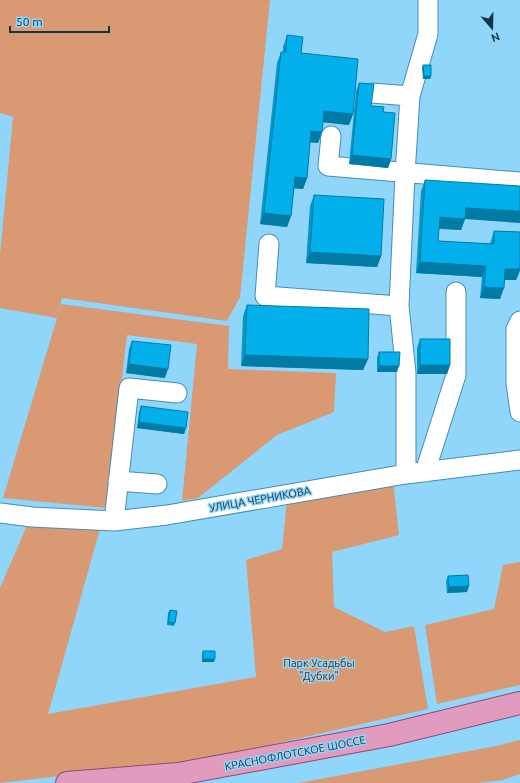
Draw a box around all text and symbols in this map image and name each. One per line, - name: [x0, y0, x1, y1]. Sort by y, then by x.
- scale bar: [10, 8, 109, 34]
- north arrow: [472, 8, 512, 48]
- text: 50 m: [16, 15, 43, 28]
- text: N: [490, 30, 501, 44]
- street label: УЛИЦА ЧЕРНИКОВА: [208, 484, 313, 514]
- park label: Парк Усадьбы "Дубки": [283, 657, 355, 682]
- street label: КРАСНОФЛОТСКОЕ ШОССЕ: [224, 733, 366, 773]

